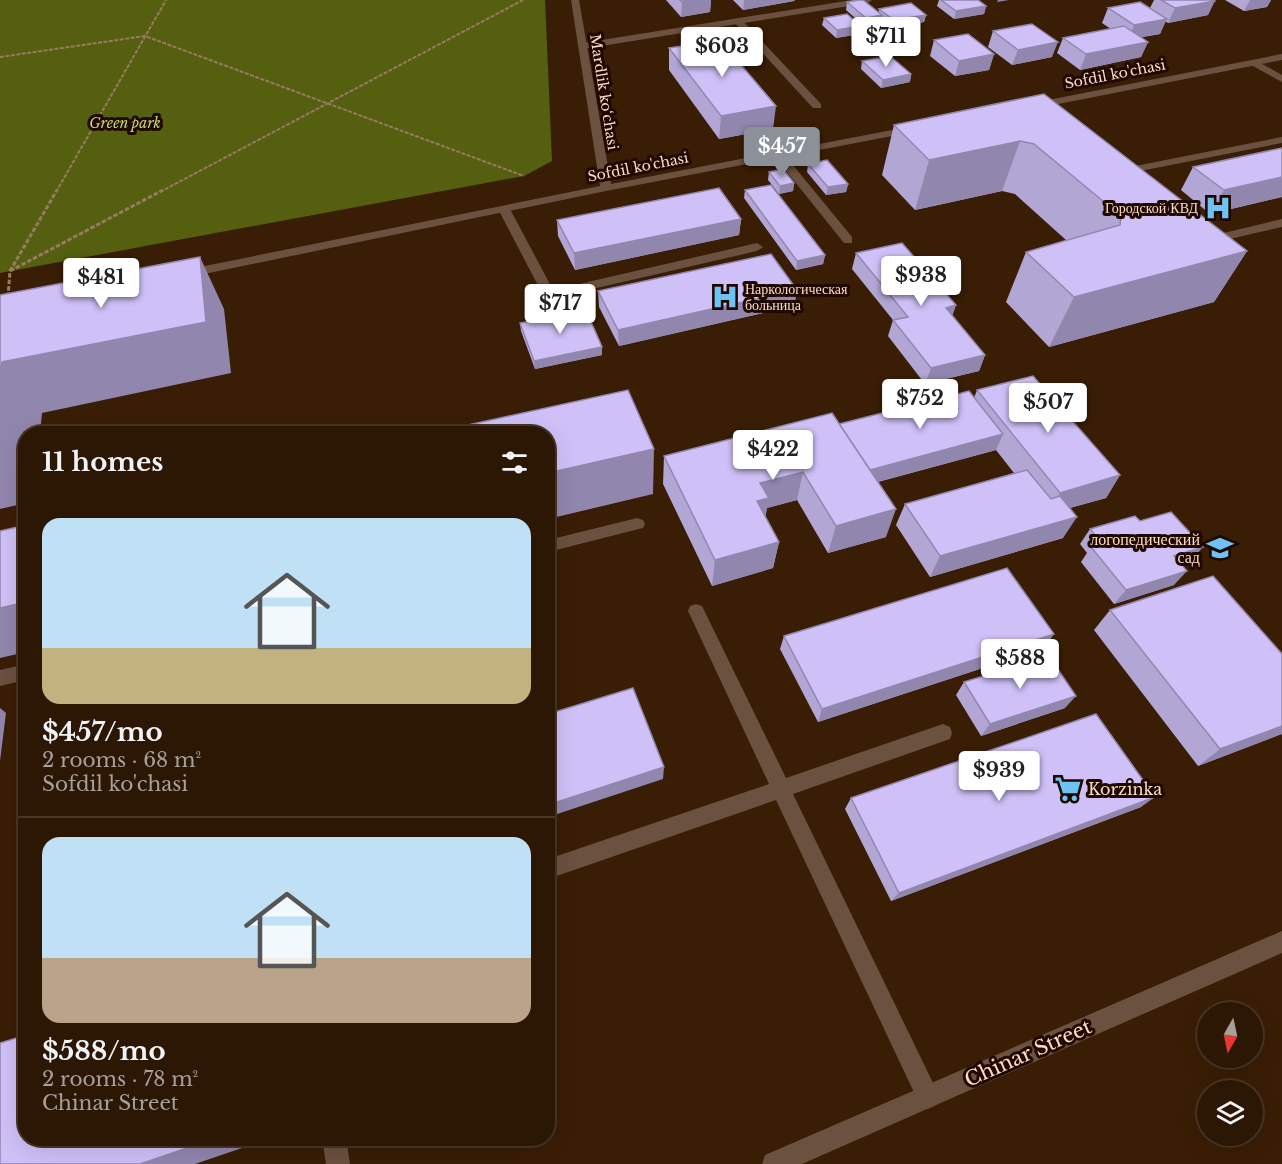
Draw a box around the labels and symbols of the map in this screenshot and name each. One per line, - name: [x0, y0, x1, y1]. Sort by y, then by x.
- pin: $711: [850, 17, 922, 68]
- pin: $603: [686, 27, 758, 78]
- street label: Mardlik ko‘chasi: [586, 33, 622, 151]
- street label: Sofdil ko'chasi: [1063, 55, 1167, 93]
- park label: Green park: [89, 114, 161, 132]
- pin: $457: [746, 127, 818, 178]
- street label: Sofdil ko'chasi: [586, 148, 690, 186]
- hospital icon: Городской КВД: [1203, 193, 1233, 223]
- place label: Городской КВД: [1105, 199, 1198, 217]
- pin: $938: [885, 256, 957, 307]
- pin: $481: [65, 258, 137, 309]
- place label: Наркологическая больница: [745, 280, 848, 314]
- hospital icon: Наркологическая больница: [710, 282, 740, 312]
- pin: $717: [524, 284, 596, 335]
- pin: $752: [884, 379, 956, 430]
- pin: $507: [1012, 383, 1084, 434]
- pin: $422: [737, 430, 809, 481]
- place label: логопедический сад: [1090, 529, 1200, 567]
- school or university icon: логопедический сад: [1205, 533, 1235, 563]
- pin: $588: [984, 639, 1056, 690]
- pin: $939: [963, 751, 1035, 802]
- supermarket icon: Korzinka: [1053, 774, 1083, 804]
- place label: Korzinka: [1088, 779, 1162, 799]
- north arrow: [1197, 1002, 1263, 1068]
- street label: Chinar Street: [961, 1014, 1096, 1092]

